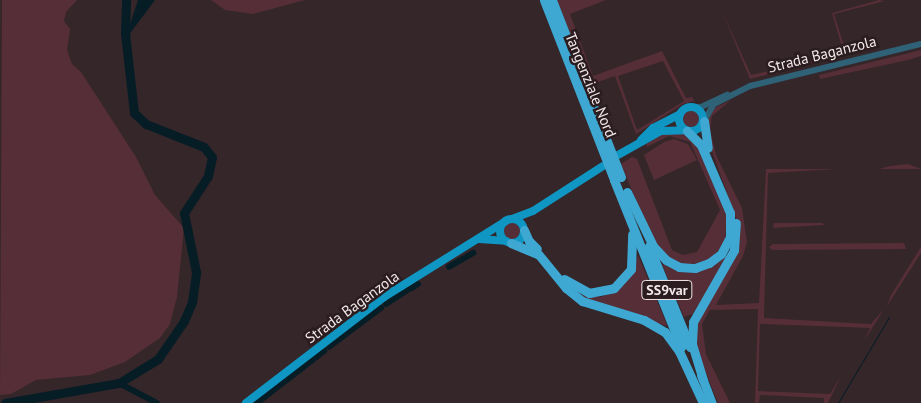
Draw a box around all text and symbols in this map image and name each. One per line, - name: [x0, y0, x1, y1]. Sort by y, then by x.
- street label: Tangenziale Nord: [562, 30, 620, 140]
- street label: Strada Baganzola: [766, 32, 878, 76]
- street label: Strada Baganzola: [302, 267, 402, 347]
- road number: SS9var: [641, 278, 693, 302]

